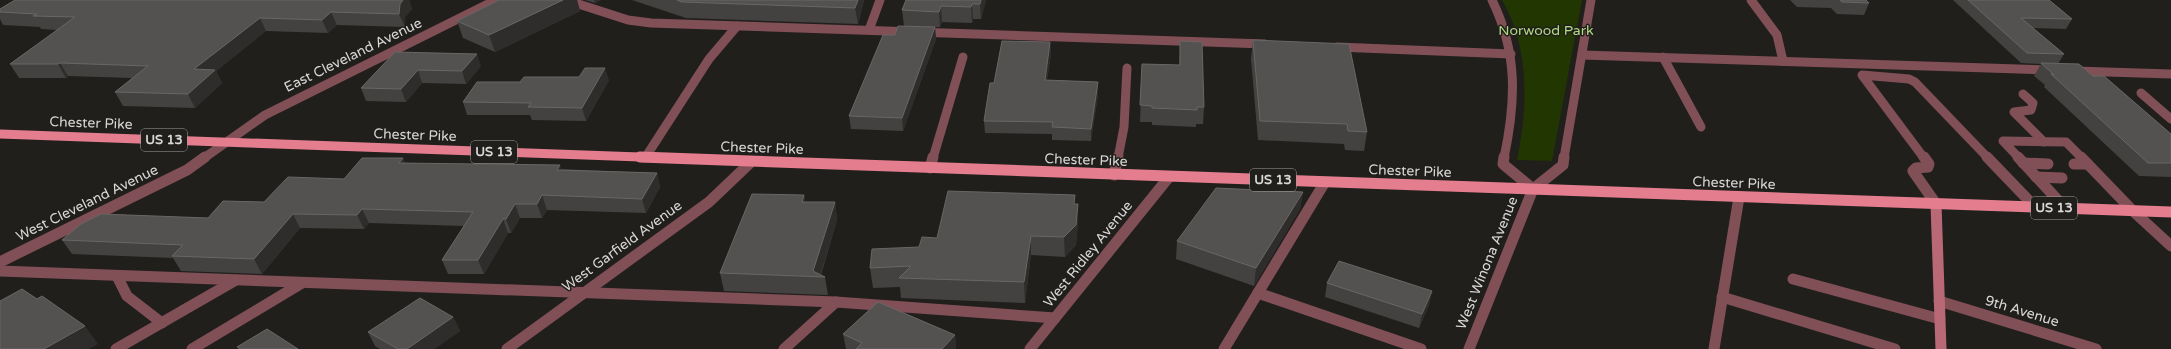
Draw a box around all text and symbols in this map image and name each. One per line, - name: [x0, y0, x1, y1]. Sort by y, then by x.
- street label: East Cleveland Avenue: [281, 14, 425, 96]
- park label: Norwood Park: [1498, 22, 1594, 39]
- street label: Chester Pike: [49, 113, 133, 133]
- street label: Chester Pike: [373, 125, 457, 145]
- road number: US 13: [141, 129, 187, 151]
- street label: Chester Pike: [720, 138, 804, 158]
- road number: US 13: [471, 141, 517, 163]
- street label: Chester Pike: [1044, 150, 1128, 170]
- street label: West Cleveland Avenue: [13, 161, 161, 245]
- street label: Chester Pike: [1368, 161, 1452, 181]
- road number: US 13: [1250, 169, 1296, 191]
- street label: Chester Pike: [1692, 173, 1776, 193]
- street label: West Winona Avenue: [1453, 194, 1521, 332]
- street label: West Garfield Avenue: [559, 197, 685, 295]
- street label: West Ridley Avenue: [1040, 197, 1136, 311]
- road number: US 13: [2031, 197, 2077, 219]
- street label: 9th Avenue: [1983, 292, 2061, 330]

